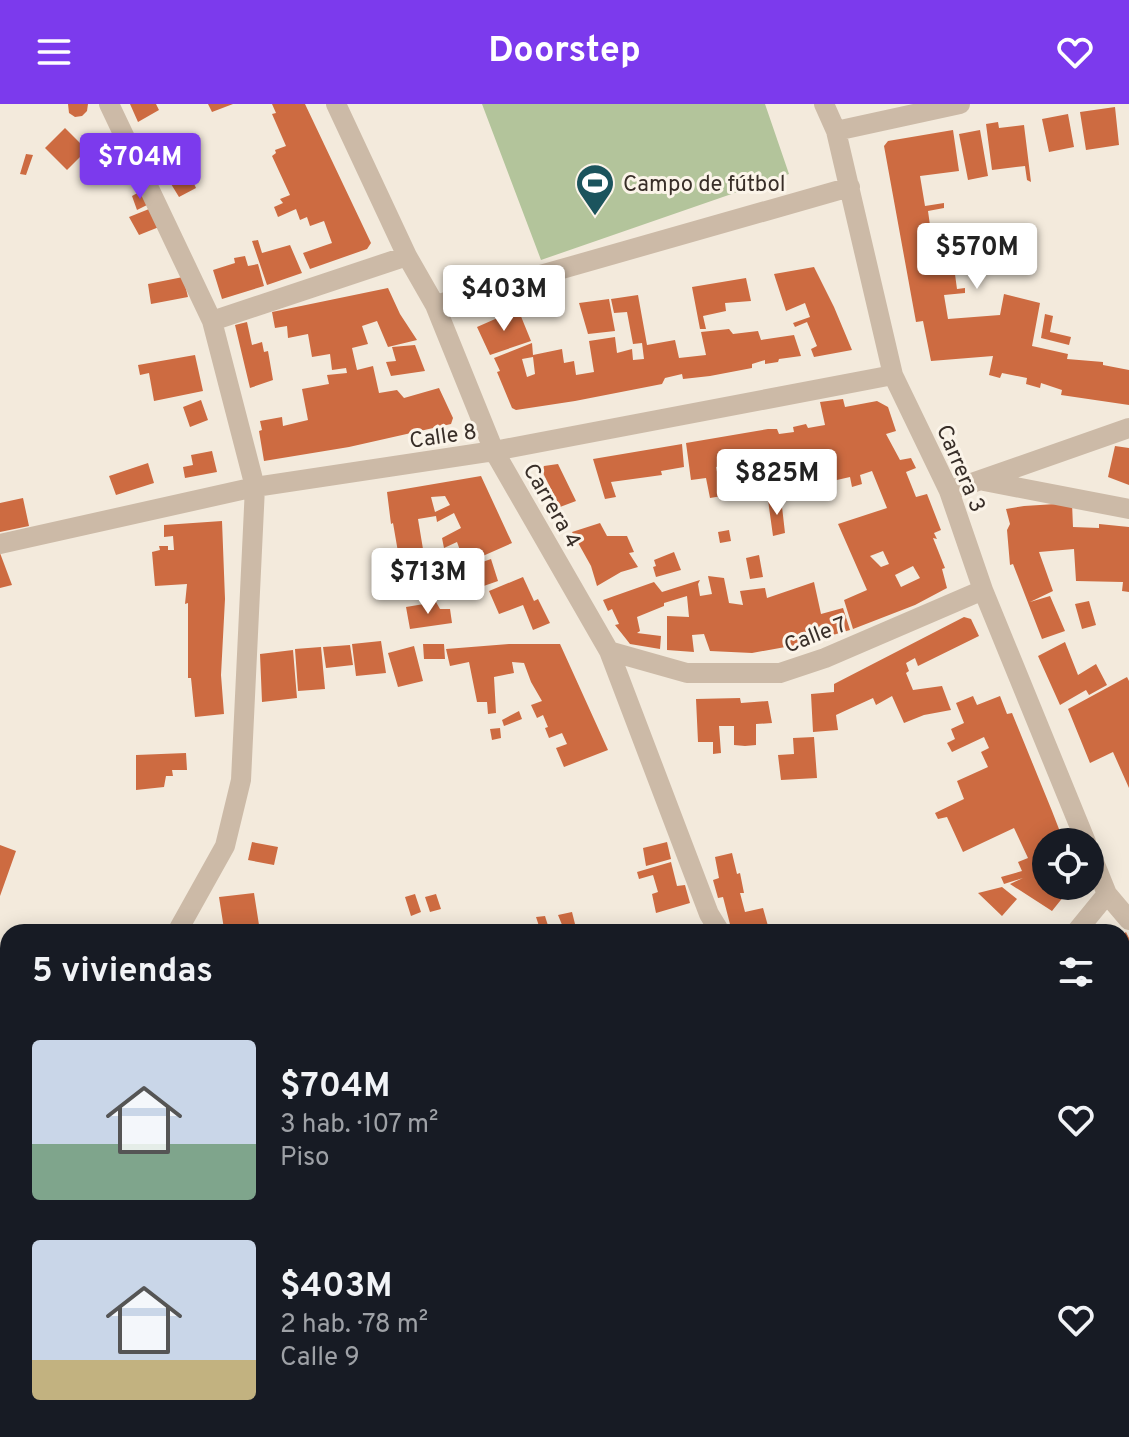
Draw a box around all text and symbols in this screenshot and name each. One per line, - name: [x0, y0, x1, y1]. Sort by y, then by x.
- text: Doorstep: [488, 29, 641, 75]
- icon: menu: [32, 30, 76, 74]
- icon: heart: [1053, 30, 1097, 74]
- pin: $704M: [84, 133, 196, 201]
- text: $704M: [98, 142, 182, 175]
- sports icon: Campo de fútbol: [574, 162, 616, 217]
- place label: Campo de fútbol: [623, 172, 785, 199]
- pin: $570M: [921, 223, 1033, 291]
- text: $570M: [935, 232, 1019, 265]
- pin: $403M: [448, 265, 560, 333]
- text: $403M: [461, 274, 547, 307]
- street label: Calle 8: [408, 419, 479, 456]
- street label: Carrera 3: [929, 421, 990, 517]
- pin: $825M: [721, 449, 833, 517]
- text: $825M: [735, 458, 819, 491]
- street label: Carrera 4: [516, 459, 586, 553]
- pin: $713M: [372, 548, 484, 616]
- text: $713M: [389, 557, 467, 590]
- street label: Calle 7: [781, 612, 851, 661]
- map controls: [1032, 828, 1104, 900]
- button: locate: [1032, 828, 1104, 900]
- icon: filters: [1054, 950, 1098, 994]
- text: 5 viviendas: [32, 951, 213, 994]
- text: $704M: [280, 1066, 391, 1109]
- icon: home: [96, 1072, 192, 1168]
- icon: heart: [1054, 1098, 1098, 1142]
- text: 3 hab. · 107 m²: [280, 1109, 438, 1142]
- text: Piso: [280, 1142, 329, 1175]
- text: $403M: [280, 1266, 393, 1309]
- icon: home: [96, 1272, 192, 1368]
- icon: heart: [1054, 1298, 1098, 1342]
- text: 2 hab. · 78 m²: [280, 1309, 428, 1342]
- text: Calle 9: [280, 1342, 360, 1375]

